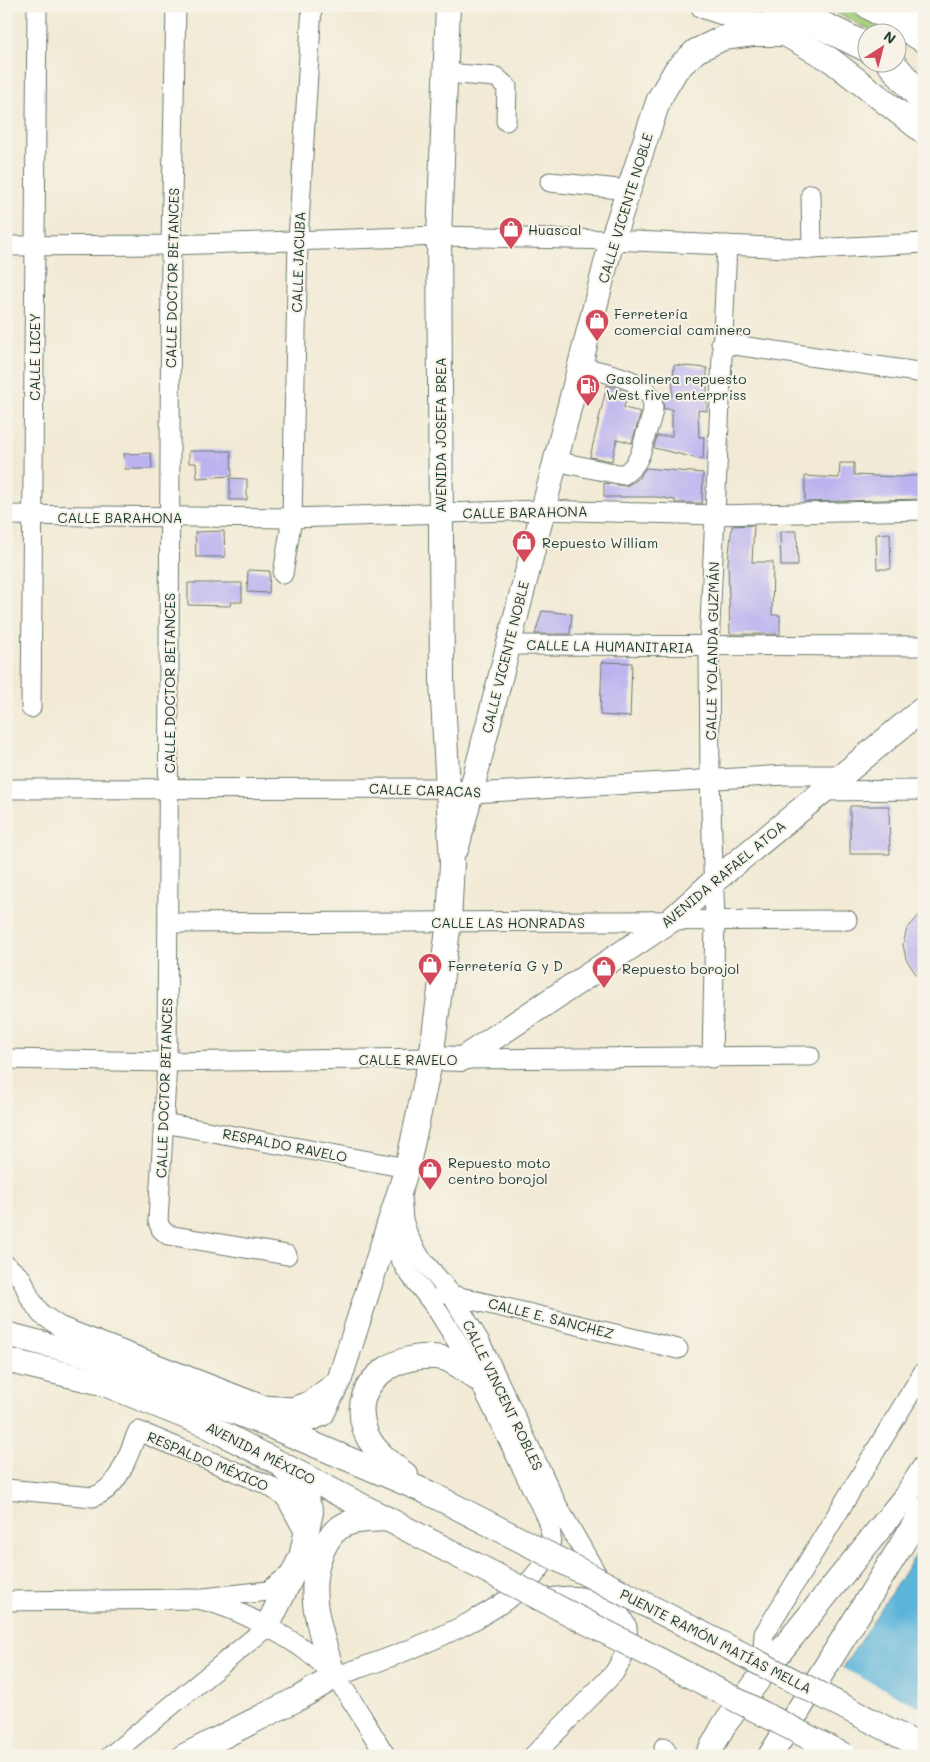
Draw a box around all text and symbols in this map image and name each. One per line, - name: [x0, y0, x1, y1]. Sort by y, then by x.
- north arrow: [858, 22, 908, 72]
- text: N: [880, 26, 900, 48]
- street label: CALLE VICENTE NOBLE: [593, 131, 657, 285]
- street label: CALLE DOCTOR BETANCES: [161, 188, 183, 368]
- street label: CALLE JACUBA: [287, 211, 309, 313]
- shop icon: Huascal: [498, 216, 524, 250]
- place label: Huascal: [528, 220, 582, 239]
- place label: Ferretería comercial caminero: [614, 304, 751, 339]
- shop icon: Ferretería comercial caminero: [584, 308, 610, 342]
- street label: CALLE LICEY: [25, 313, 44, 401]
- street label: AVENIDA JOSEFA BREA: [431, 357, 450, 513]
- place label: Gasolinera repuesto West five enterpriss: [606, 369, 747, 404]
- fuel station icon: Gasolinera repuesto West five enterpriss: [575, 373, 601, 407]
- street label: CALLE BARAHONA: [462, 501, 588, 523]
- street label: CALLE BARAHONA: [57, 508, 183, 527]
- shop icon: Repuesto William: [511, 529, 537, 563]
- place label: Repuesto William: [542, 533, 658, 552]
- street label: CALLE YOLANDA GUZMÁN: [701, 562, 723, 740]
- street label: CALLE VICENTE NOBLE: [477, 579, 533, 735]
- street label: CALLE DOCTOR BETANCES: [160, 593, 179, 773]
- street label: CALLE LA HUMANITARIA: [526, 635, 694, 657]
- street label: CALLE CARACAS: [369, 779, 481, 801]
- street label: AVENIDA RAFAEL ATOA: [657, 816, 789, 932]
- street label: CALLE LAS HONRADAS: [431, 913, 585, 932]
- shop icon: Ferretería G y D: [417, 952, 443, 986]
- shop icon: Repuesto borojol: [591, 955, 617, 989]
- place label: Ferretería G y D: [448, 956, 563, 975]
- place label: Repuesto borojol: [622, 959, 739, 978]
- street label: CALLE DOCTOR BETANCES: [151, 997, 177, 1178]
- street label: CALLE RAVELO: [359, 1050, 457, 1069]
- street label: RESPALDO RAVELO: [221, 1124, 349, 1166]
- place label: Repuesto moto centro borojol: [448, 1153, 550, 1188]
- shop icon: Repuesto moto centro borojol: [417, 1157, 443, 1191]
- street label: CALLE E. SANCHEZ: [486, 1293, 616, 1343]
- street label: CALLE VINCENT ROBLES: [458, 1317, 548, 1473]
- street label: AVENIDA MÉXICO: [203, 1417, 319, 1489]
- street label: RESPALDO MÉXICO: [144, 1427, 272, 1495]
- street label: PUENTE RAMÓN MATÍAS MELLA: [617, 1584, 815, 1698]

